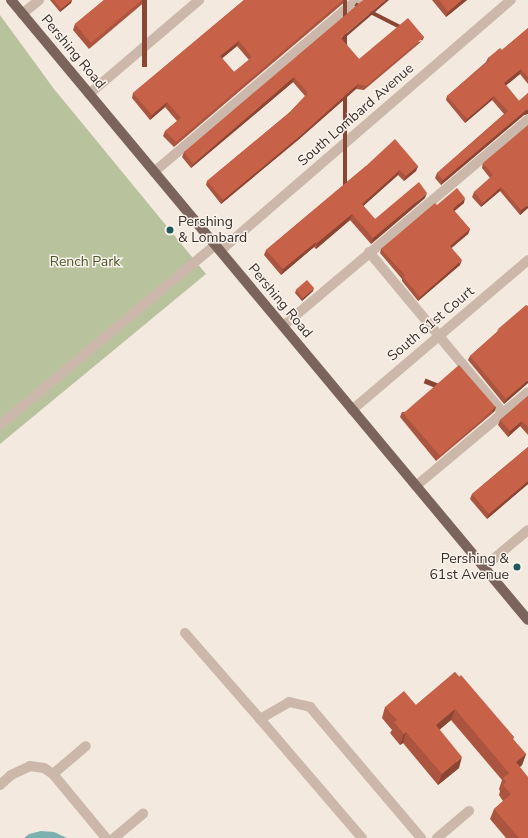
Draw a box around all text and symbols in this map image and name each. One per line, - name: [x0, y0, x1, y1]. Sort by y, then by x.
- street label: Pershing Road: [37, 12, 109, 92]
- street label: South Lombard Avenue: [295, 60, 417, 170]
- place label: Pershing & Lombard: [178, 214, 247, 246]
- marker: Pershing & Lombard: [165, 225, 175, 235]
- park label: Rench Park: [50, 254, 120, 270]
- street label: Pershing Road: [244, 261, 316, 341]
- street label: South 61st Court: [384, 283, 478, 365]
- place label: Pershing & 61st Avenue: [429, 551, 509, 584]
- marker: Pershing & 61st Avenue: [512, 562, 522, 572]

